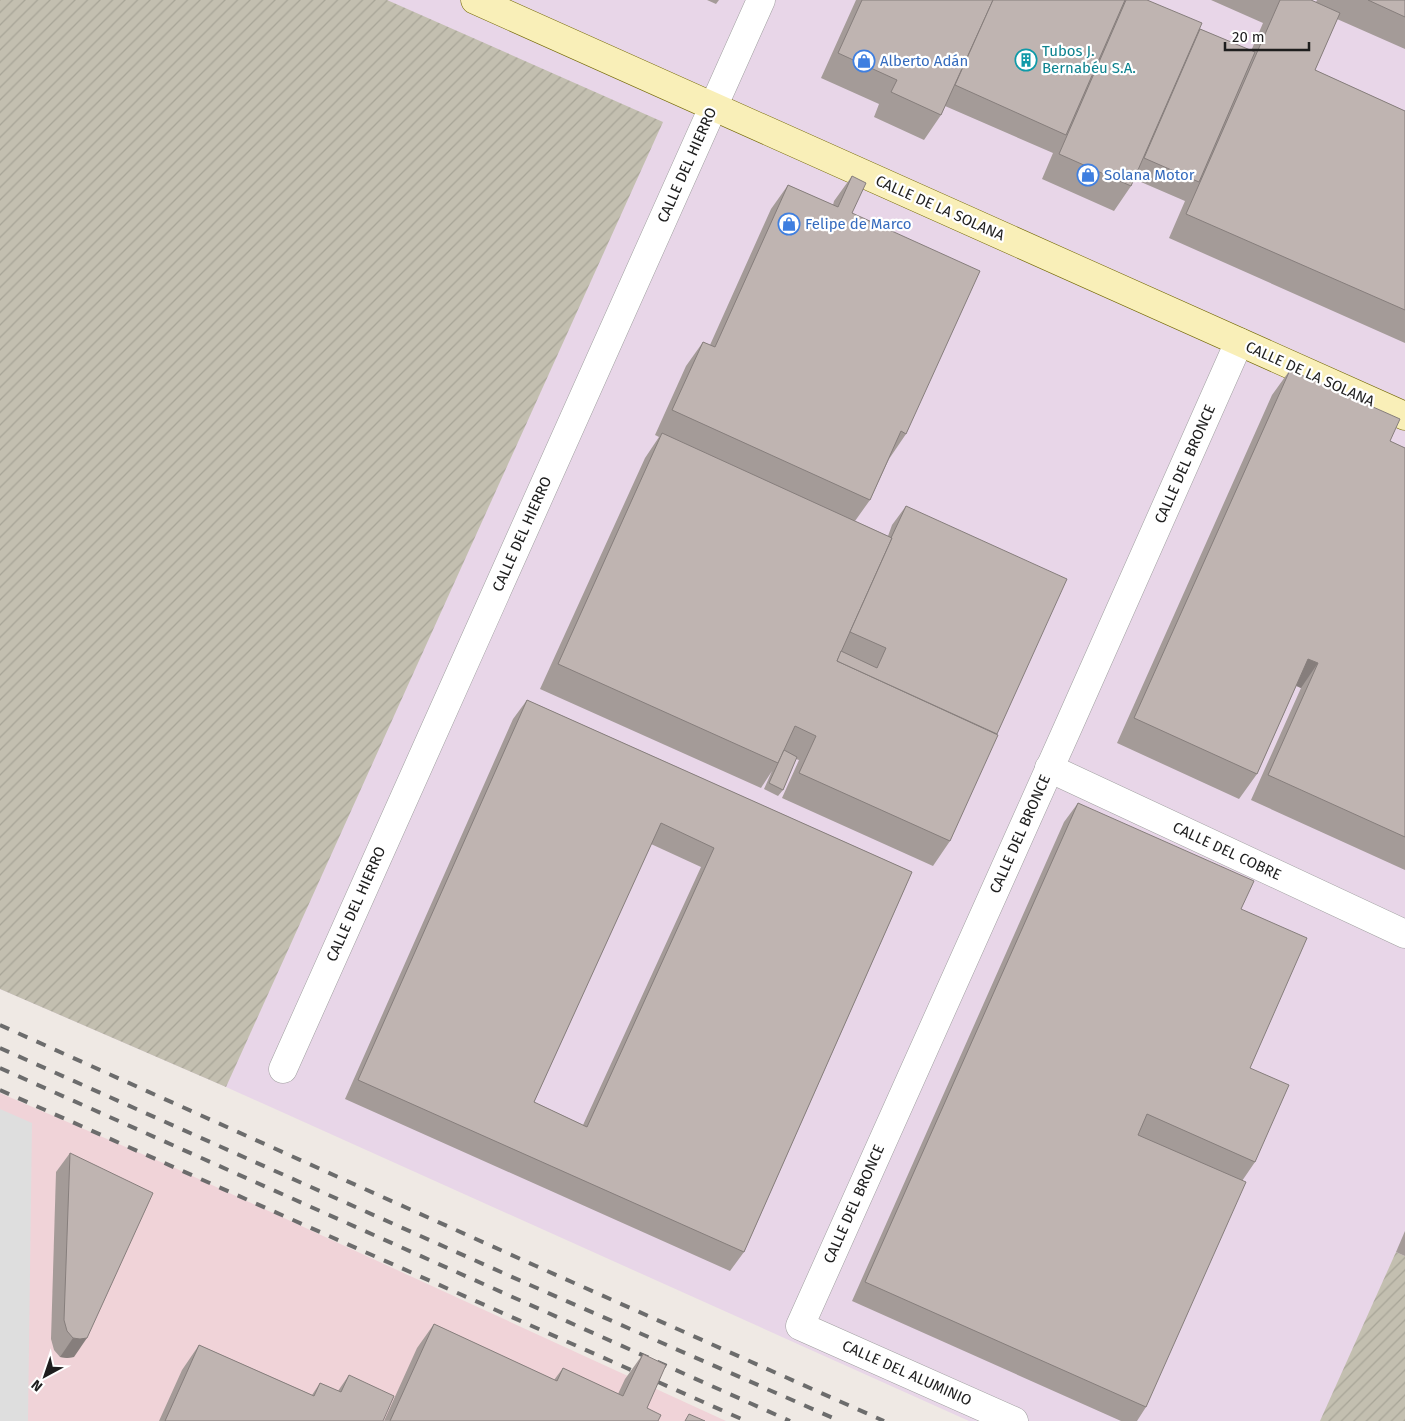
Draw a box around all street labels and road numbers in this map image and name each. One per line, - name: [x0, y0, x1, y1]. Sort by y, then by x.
- street label: CALLE DEL HIERRO: [654, 105, 720, 225]
- street label: CALLE DE LA SOLANA: [873, 171, 1008, 245]
- street label: CALLE DE LA SOLANA: [1243, 337, 1378, 411]
- street label: CALLE DEL BRONCE: [1151, 402, 1219, 526]
- street label: CALLE DEL HIERRO: [489, 474, 555, 594]
- street label: CALLE DEL BRONCE: [986, 772, 1054, 896]
- street label: CALLE DEL COBRE: [1170, 818, 1284, 884]
- street label: CALLE DEL HIERRO: [323, 844, 389, 964]
- street label: CALLE DEL BRONCE: [820, 1142, 888, 1266]
- street label: CALLE DEL ALUMINIO: [839, 1336, 975, 1410]

